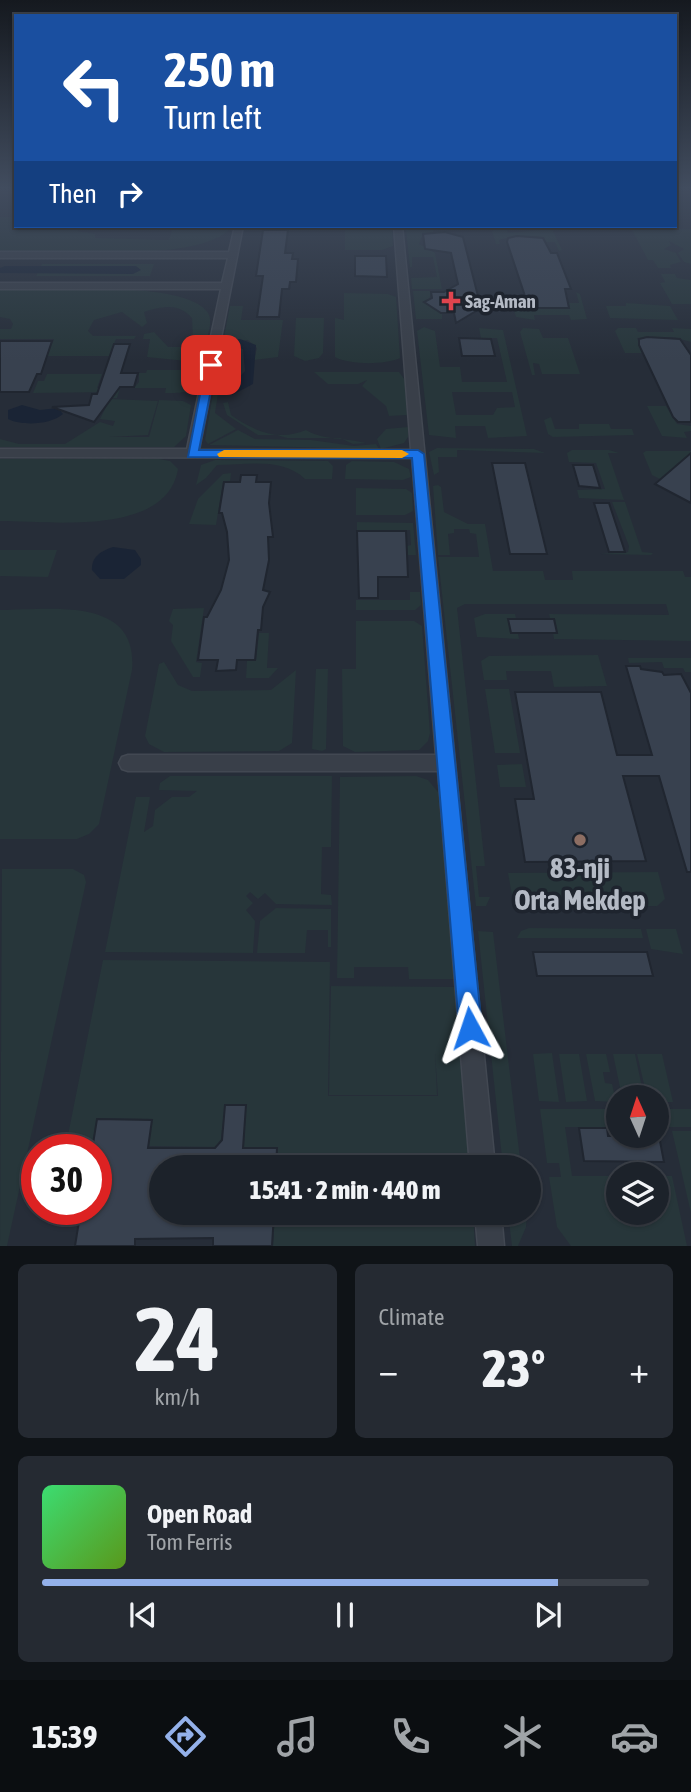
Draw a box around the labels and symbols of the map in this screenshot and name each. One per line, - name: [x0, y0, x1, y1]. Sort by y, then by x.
- place label: Sag-Aman: [465, 290, 536, 312]
- marker: Sag-Aman: [443, 293, 459, 309]
- pin: [181, 335, 241, 395]
- marker: 83-nji Orta Mekdep: [572, 832, 588, 848]
- place label: 83-nji Orta Mekdep: [514, 852, 646, 916]
- position arrow: [433, 991, 507, 1065]
- north arrow: [606, 1085, 668, 1148]
- speed limit sign: 30: [21, 1134, 112, 1225]

